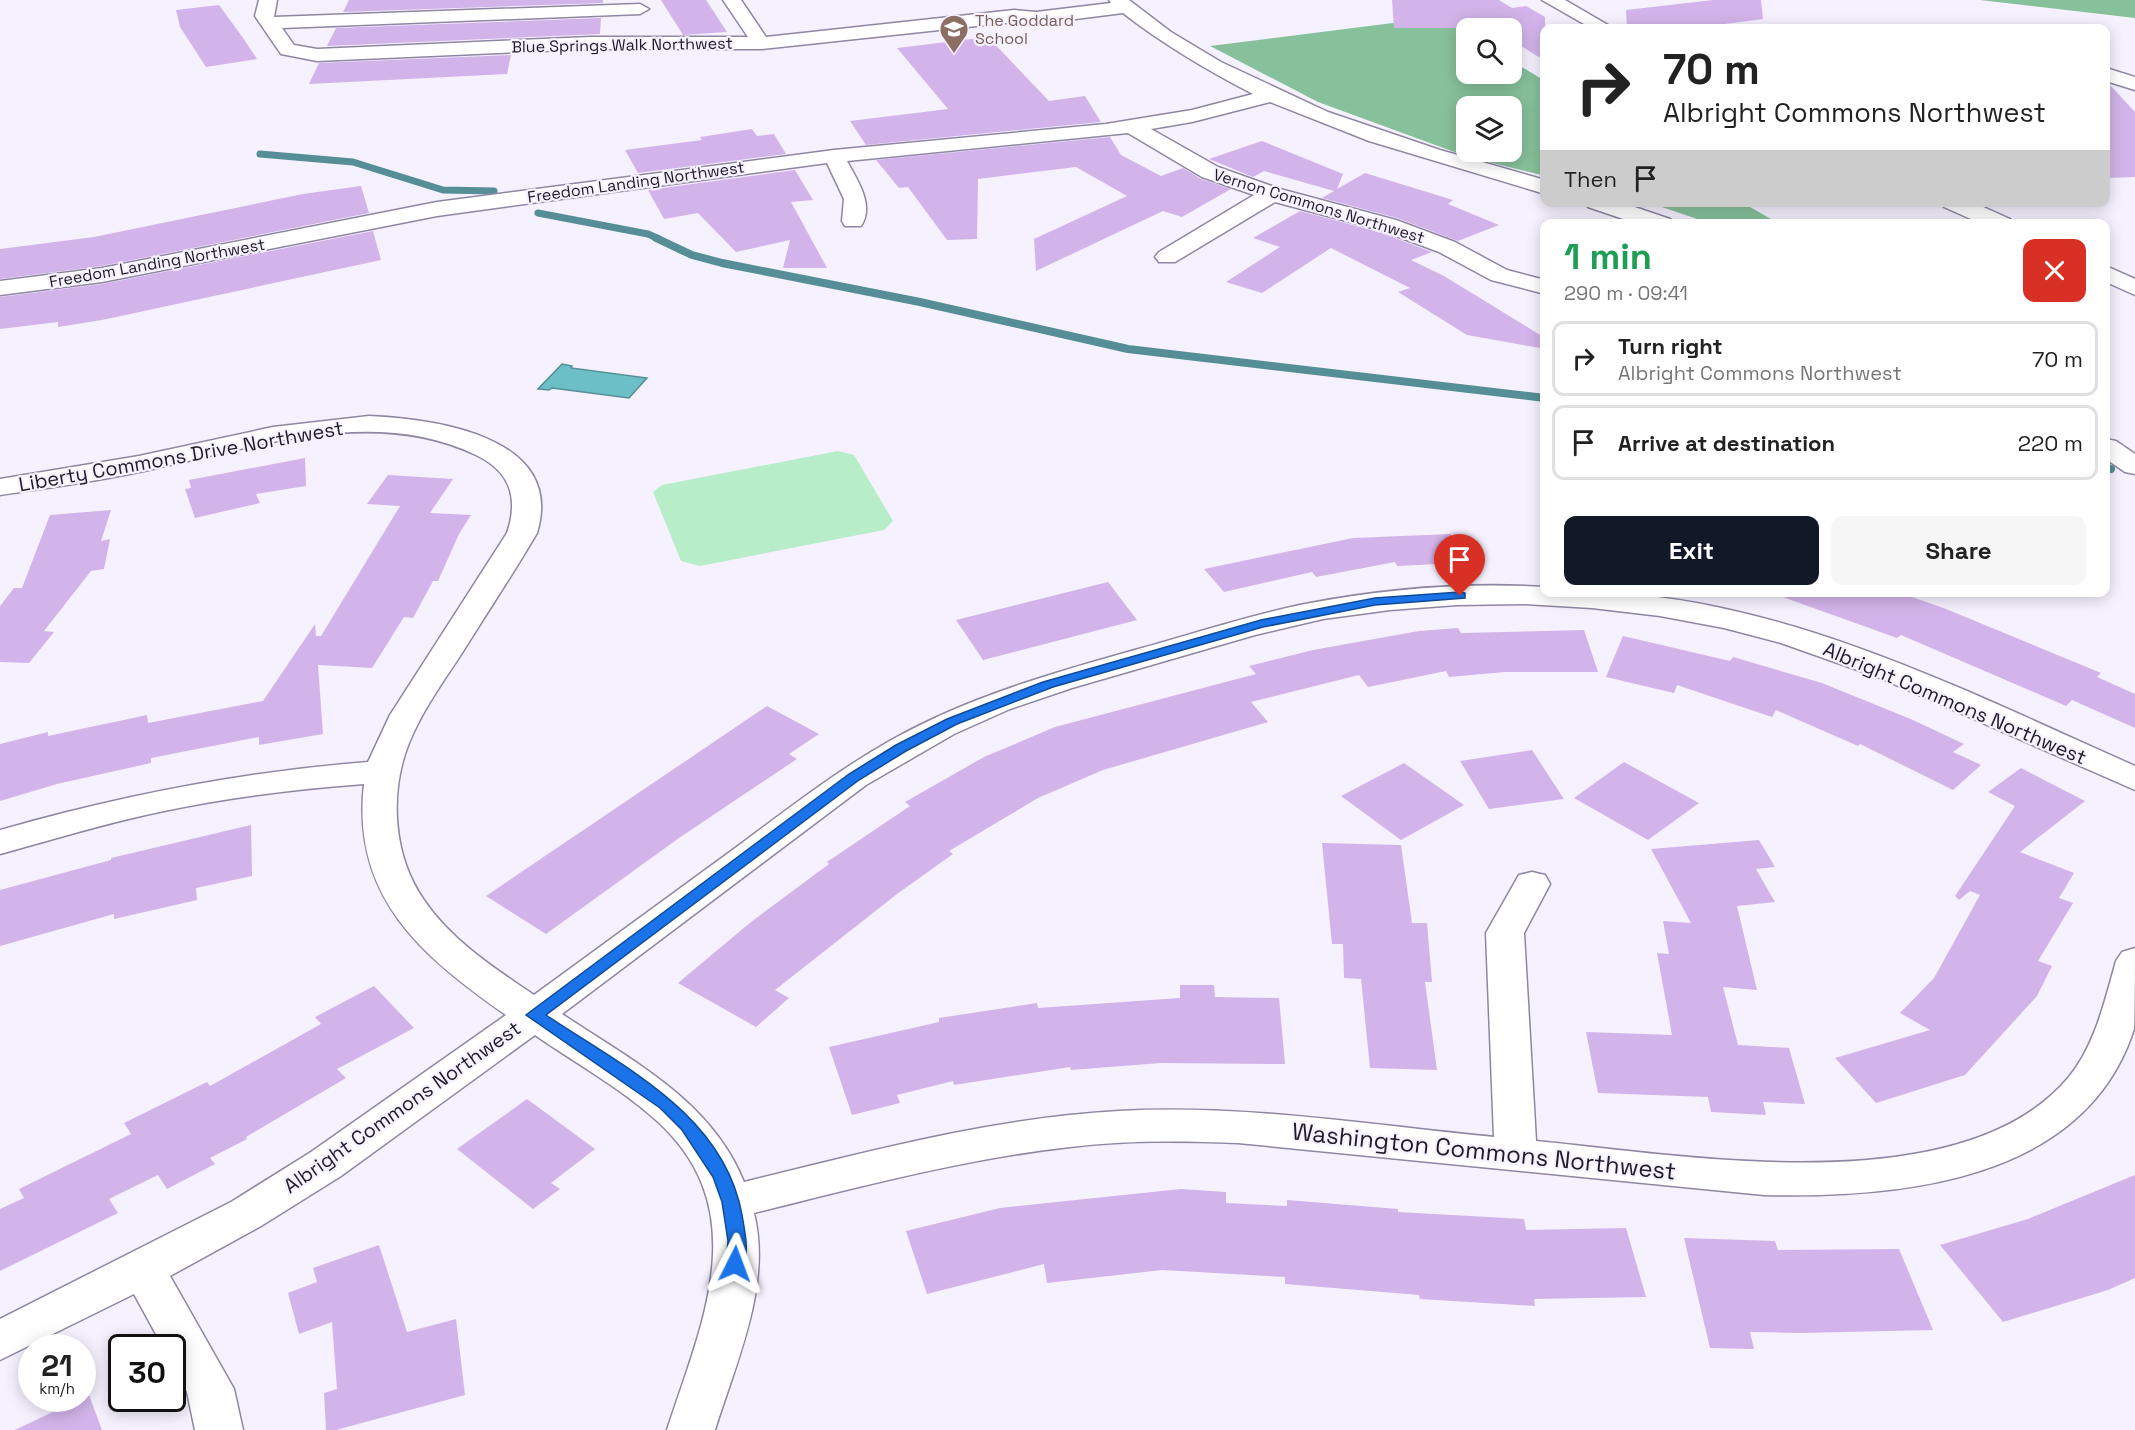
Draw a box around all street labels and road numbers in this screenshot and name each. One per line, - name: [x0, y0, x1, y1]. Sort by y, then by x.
- street label: Blue Springs Walk Northwest: [511, 33, 733, 57]
- street label: Freedom Landing Northwest: [526, 156, 746, 208]
- street label: Vernon Commons Northwest: [1211, 164, 1427, 248]
- street label: Freedom Landing Northwest: [47, 234, 267, 292]
- street label: Liberty Commons Drive Northwest: [17, 415, 345, 497]
- street label: Albright Commons Northwest: [1819, 636, 2091, 770]
- street label: Albright Commons Northwest: [278, 1015, 526, 1199]
- street label: Washington Commons Northwest: [1290, 1115, 1678, 1187]

